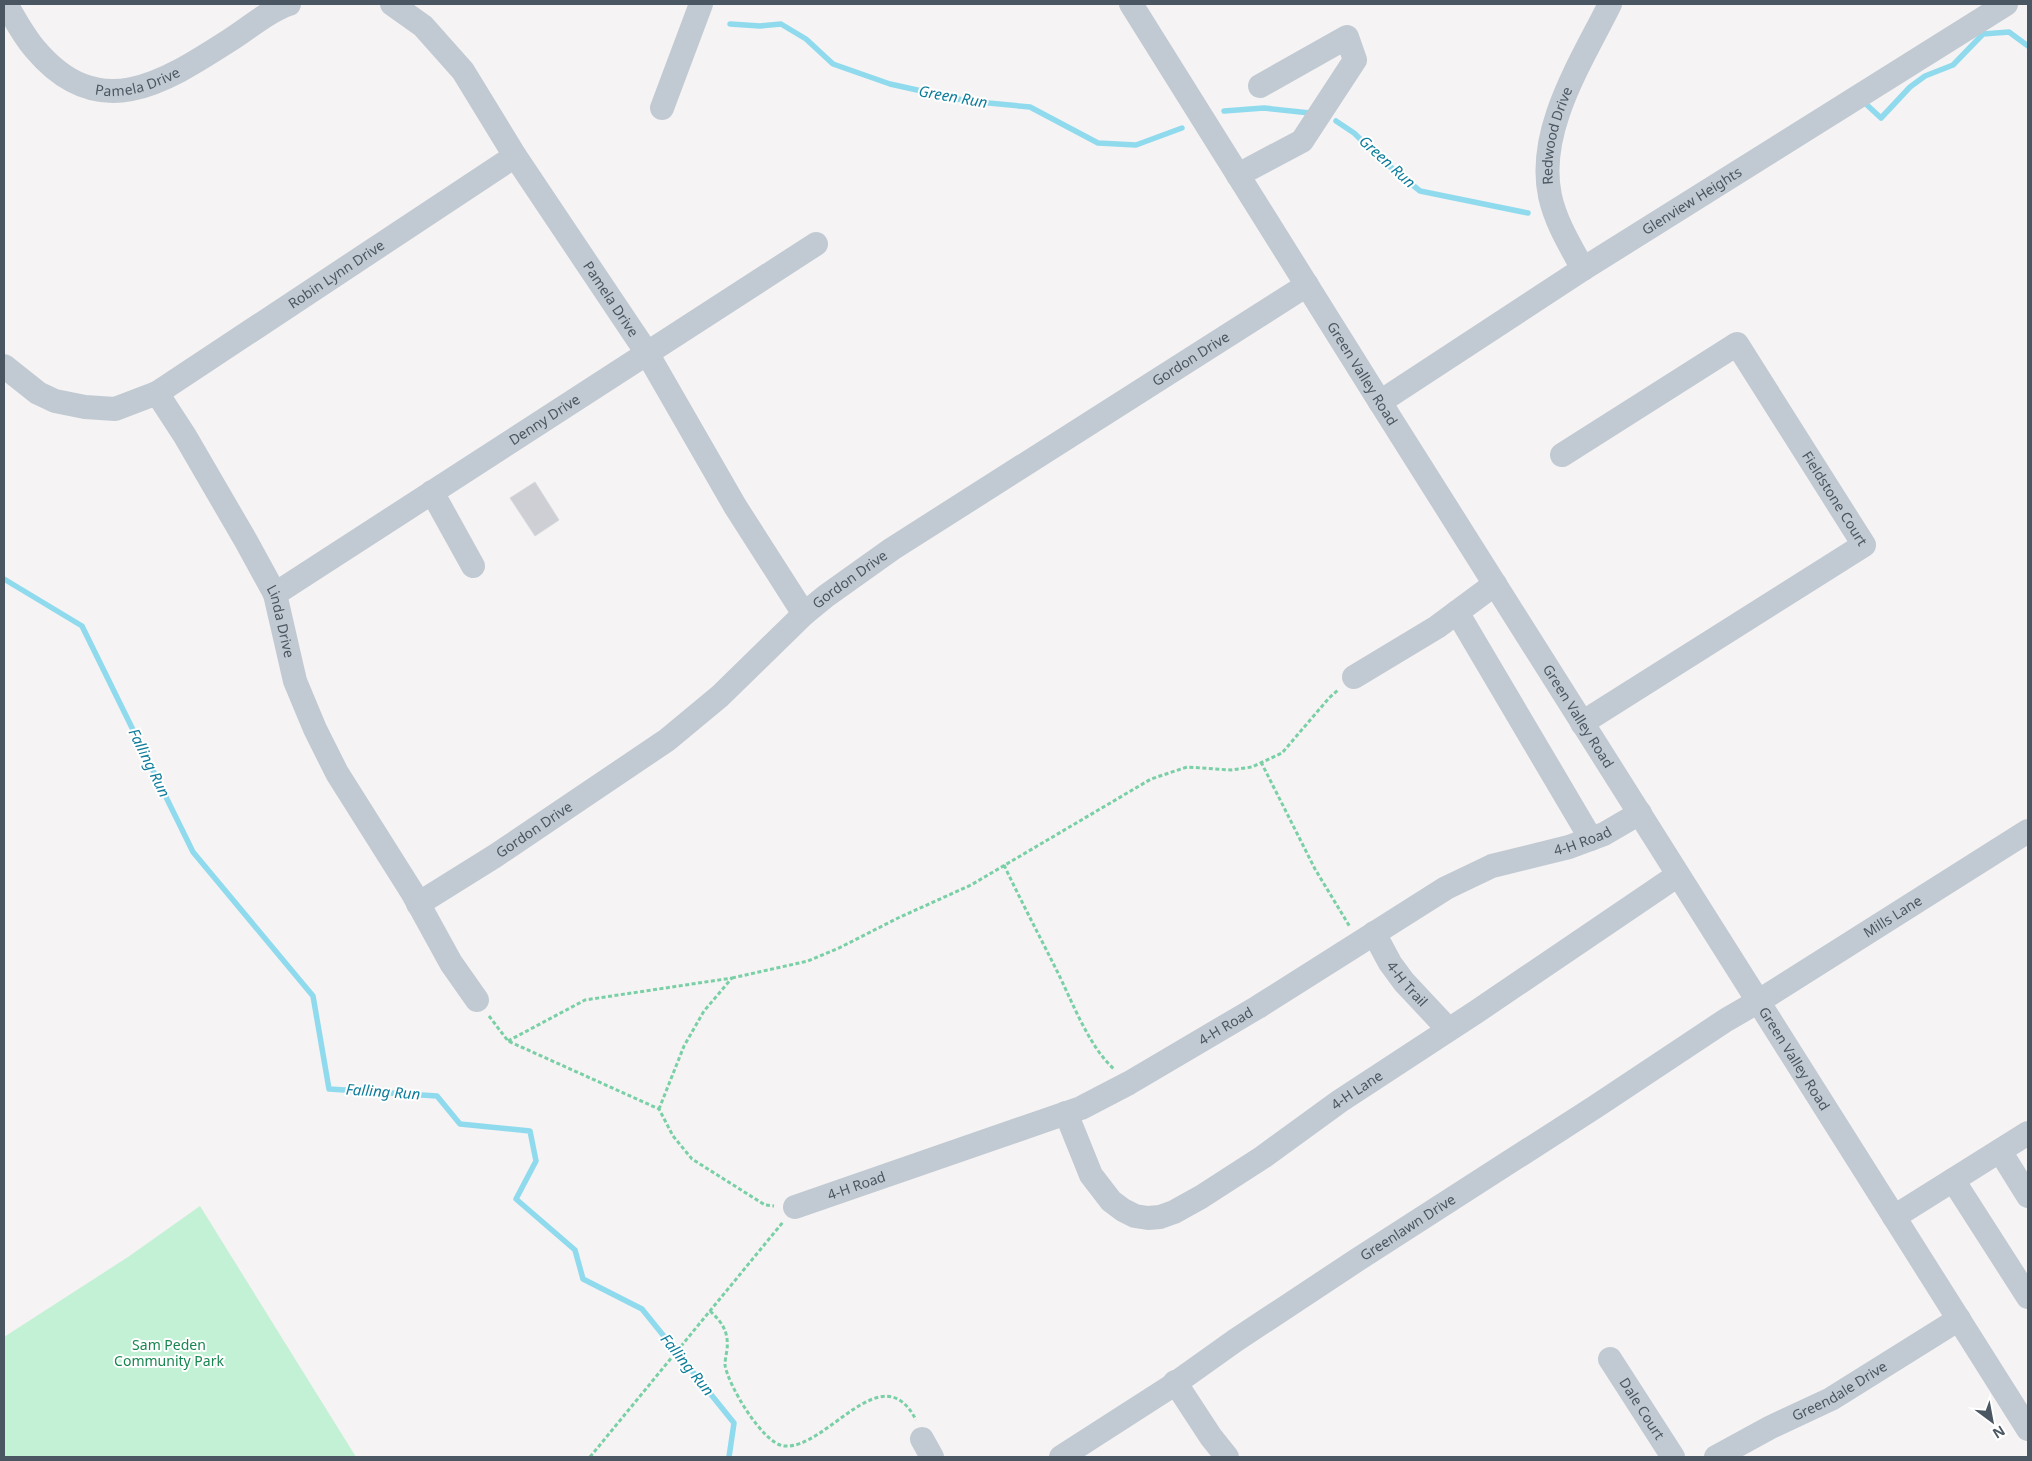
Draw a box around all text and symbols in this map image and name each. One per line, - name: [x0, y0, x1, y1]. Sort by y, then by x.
- street label: Pamela Drive: [94, 62, 183, 100]
- water label: Green Run: [917, 80, 989, 112]
- street label: Redwood Drive: [1537, 84, 1576, 185]
- water label: Green Run: [1355, 131, 1420, 192]
- street label: Glenview Heights: [1638, 162, 1745, 239]
- street label: Robin Lynn Drive: [284, 235, 388, 313]
- street label: Pamela Drive: [579, 257, 643, 340]
- street label: Green Valley Road: [1323, 318, 1402, 429]
- street label: Gordon Drive: [1148, 327, 1233, 390]
- street label: Denny Drive: [505, 389, 583, 449]
- street label: Fieldstone Court: [1798, 447, 1872, 549]
- street label: Gordon Drive: [808, 545, 891, 612]
- street label: Linda Drive: [263, 581, 299, 660]
- street label: Green Valley Road: [1539, 660, 1619, 771]
- water label: Falling Run: [125, 725, 175, 800]
- street label: Gordon Drive: [492, 797, 576, 862]
- street label: 4-H Road: [1552, 822, 1615, 859]
- street label: Mills Lane: [1860, 890, 1925, 942]
- street label: 4-H Trail: [1383, 957, 1432, 1010]
- street label: 4-H Road: [1195, 1002, 1256, 1049]
- street label: Green Valley Road: [1755, 1003, 1835, 1114]
- street label: 4-H Lane: [1327, 1066, 1386, 1114]
- water label: Falling Run: [345, 1078, 421, 1104]
- street label: 4-H Road: [825, 1166, 888, 1204]
- street label: Greenlawn Drive: [1356, 1189, 1459, 1265]
- water label: Falling Run: [657, 1329, 719, 1400]
- park label: Sam Peden Community Park: [114, 1335, 224, 1370]
- street label: Greendale Drive: [1789, 1356, 1890, 1425]
- street label: Dale Court: [1615, 1374, 1669, 1443]
- north arrow: [1967, 1396, 2017, 1446]
- text: N: [1989, 1421, 2009, 1444]

